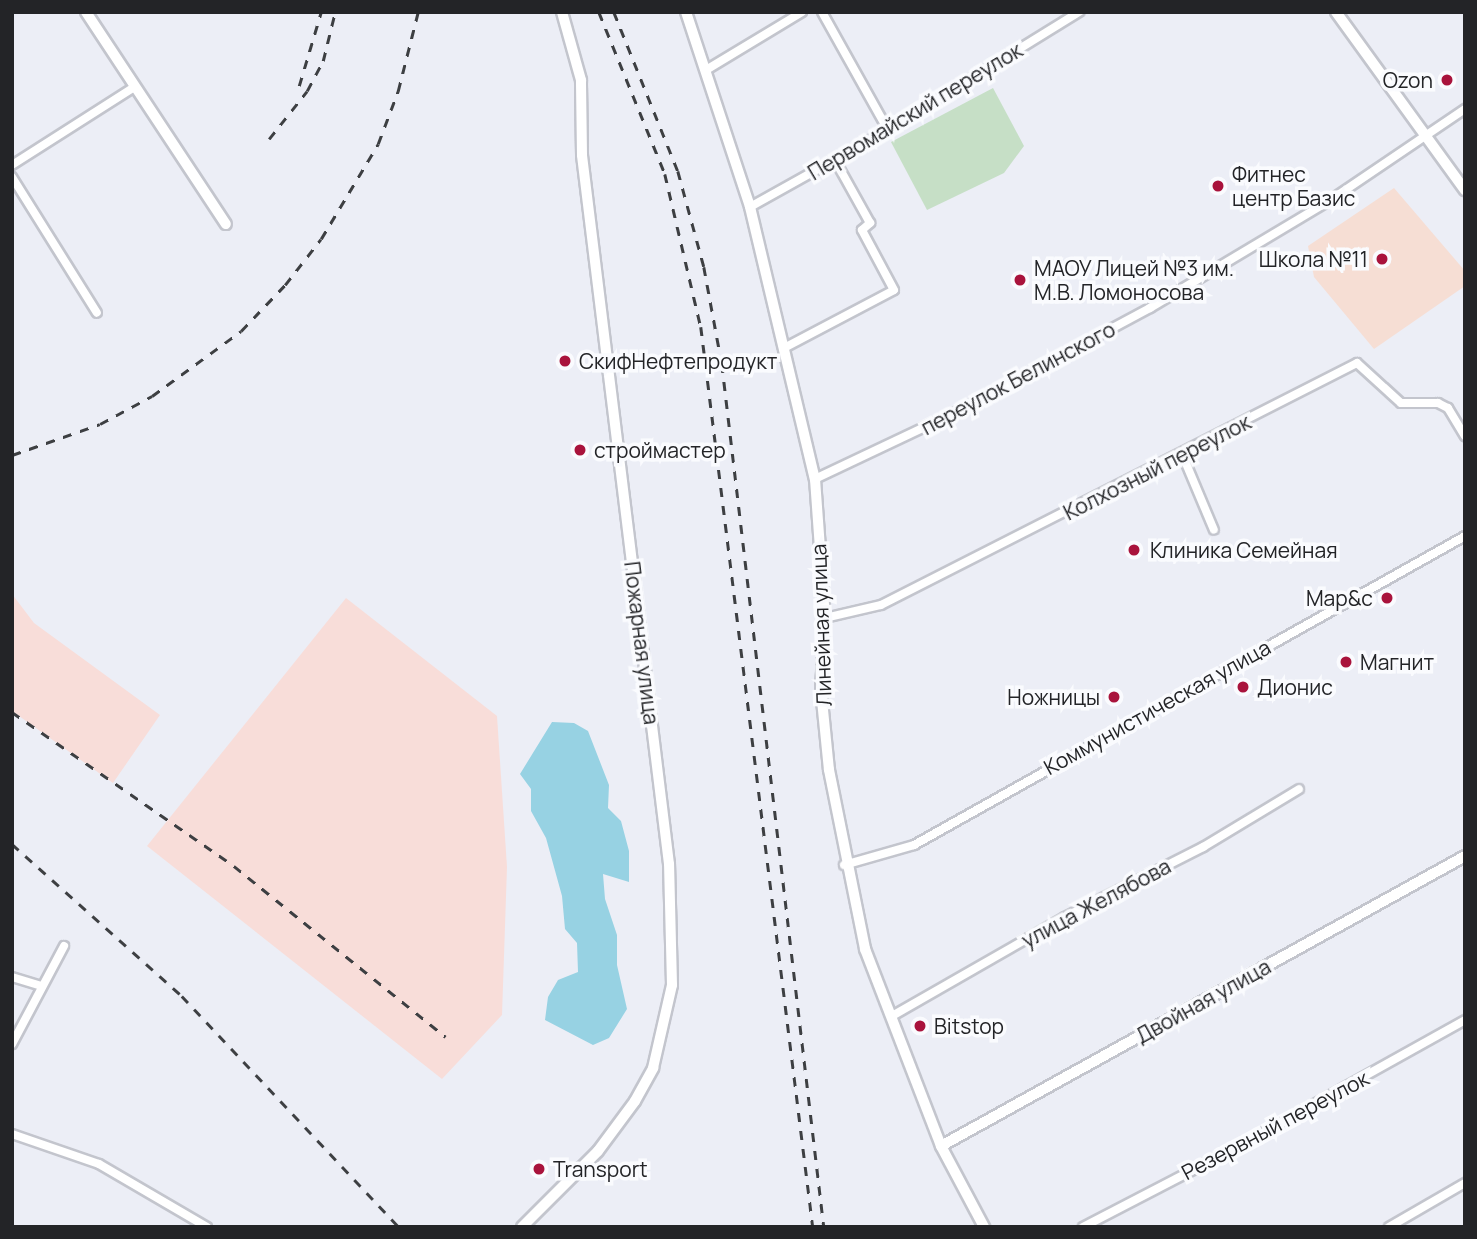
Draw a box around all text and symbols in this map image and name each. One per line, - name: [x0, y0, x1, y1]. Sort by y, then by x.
- street label: Первомайский переулок: [803, 37, 1027, 185]
- place label: Ozon: [1383, 67, 1433, 93]
- marker: Ozon: [1439, 72, 1455, 88]
- place label: Фитнес центр Базис: [1232, 161, 1355, 211]
- marker: Фитнес центр Базис: [1210, 178, 1226, 194]
- place label: Школа №11: [1259, 246, 1368, 272]
- marker: Школа №11: [1374, 251, 1390, 267]
- place label: МАОУ Лицей №3 им. М.В. Ломоносова: [1034, 255, 1235, 305]
- marker: МАОУ Лицей №3 им. М.В. Ломоносова: [1012, 272, 1028, 288]
- street label: переулок Белинского: [917, 316, 1119, 440]
- place label: СкифНефтепродукт: [579, 348, 777, 374]
- marker: СкифНефтепродукт: [557, 353, 573, 369]
- street label: Колхозный переулок: [1059, 409, 1255, 525]
- place label: строймастер: [594, 437, 726, 463]
- marker: строймастер: [572, 442, 588, 458]
- place label: Клиника Семейная: [1150, 537, 1338, 563]
- marker: Клиника Семейная: [1124, 540, 1144, 560]
- street label: Линейная улица: [806, 543, 836, 707]
- street label: Пожарная улица: [619, 560, 665, 726]
- place label: Мар&с: [1306, 585, 1373, 611]
- marker: Мар&с: [1379, 590, 1395, 606]
- street label: Коммунистическая улица: [1039, 634, 1275, 780]
- place label: Магнит: [1360, 649, 1434, 675]
- marker: Магнит: [1338, 654, 1354, 670]
- place label: Дионис: [1257, 674, 1333, 700]
- marker: Дионис: [1235, 679, 1251, 695]
- place label: Ножницы: [1007, 684, 1100, 710]
- marker: Ножницы: [1106, 689, 1122, 705]
- street label: улица Желябова: [1017, 853, 1175, 953]
- street label: Двойная улица: [1131, 954, 1275, 1048]
- place label: Bitstop: [934, 1013, 1004, 1039]
- marker: Bitstop: [912, 1018, 928, 1034]
- street label: Резервный переулок: [1177, 1065, 1373, 1185]
- place label: Transport: [553, 1156, 648, 1182]
- marker: Transport: [531, 1161, 547, 1177]

